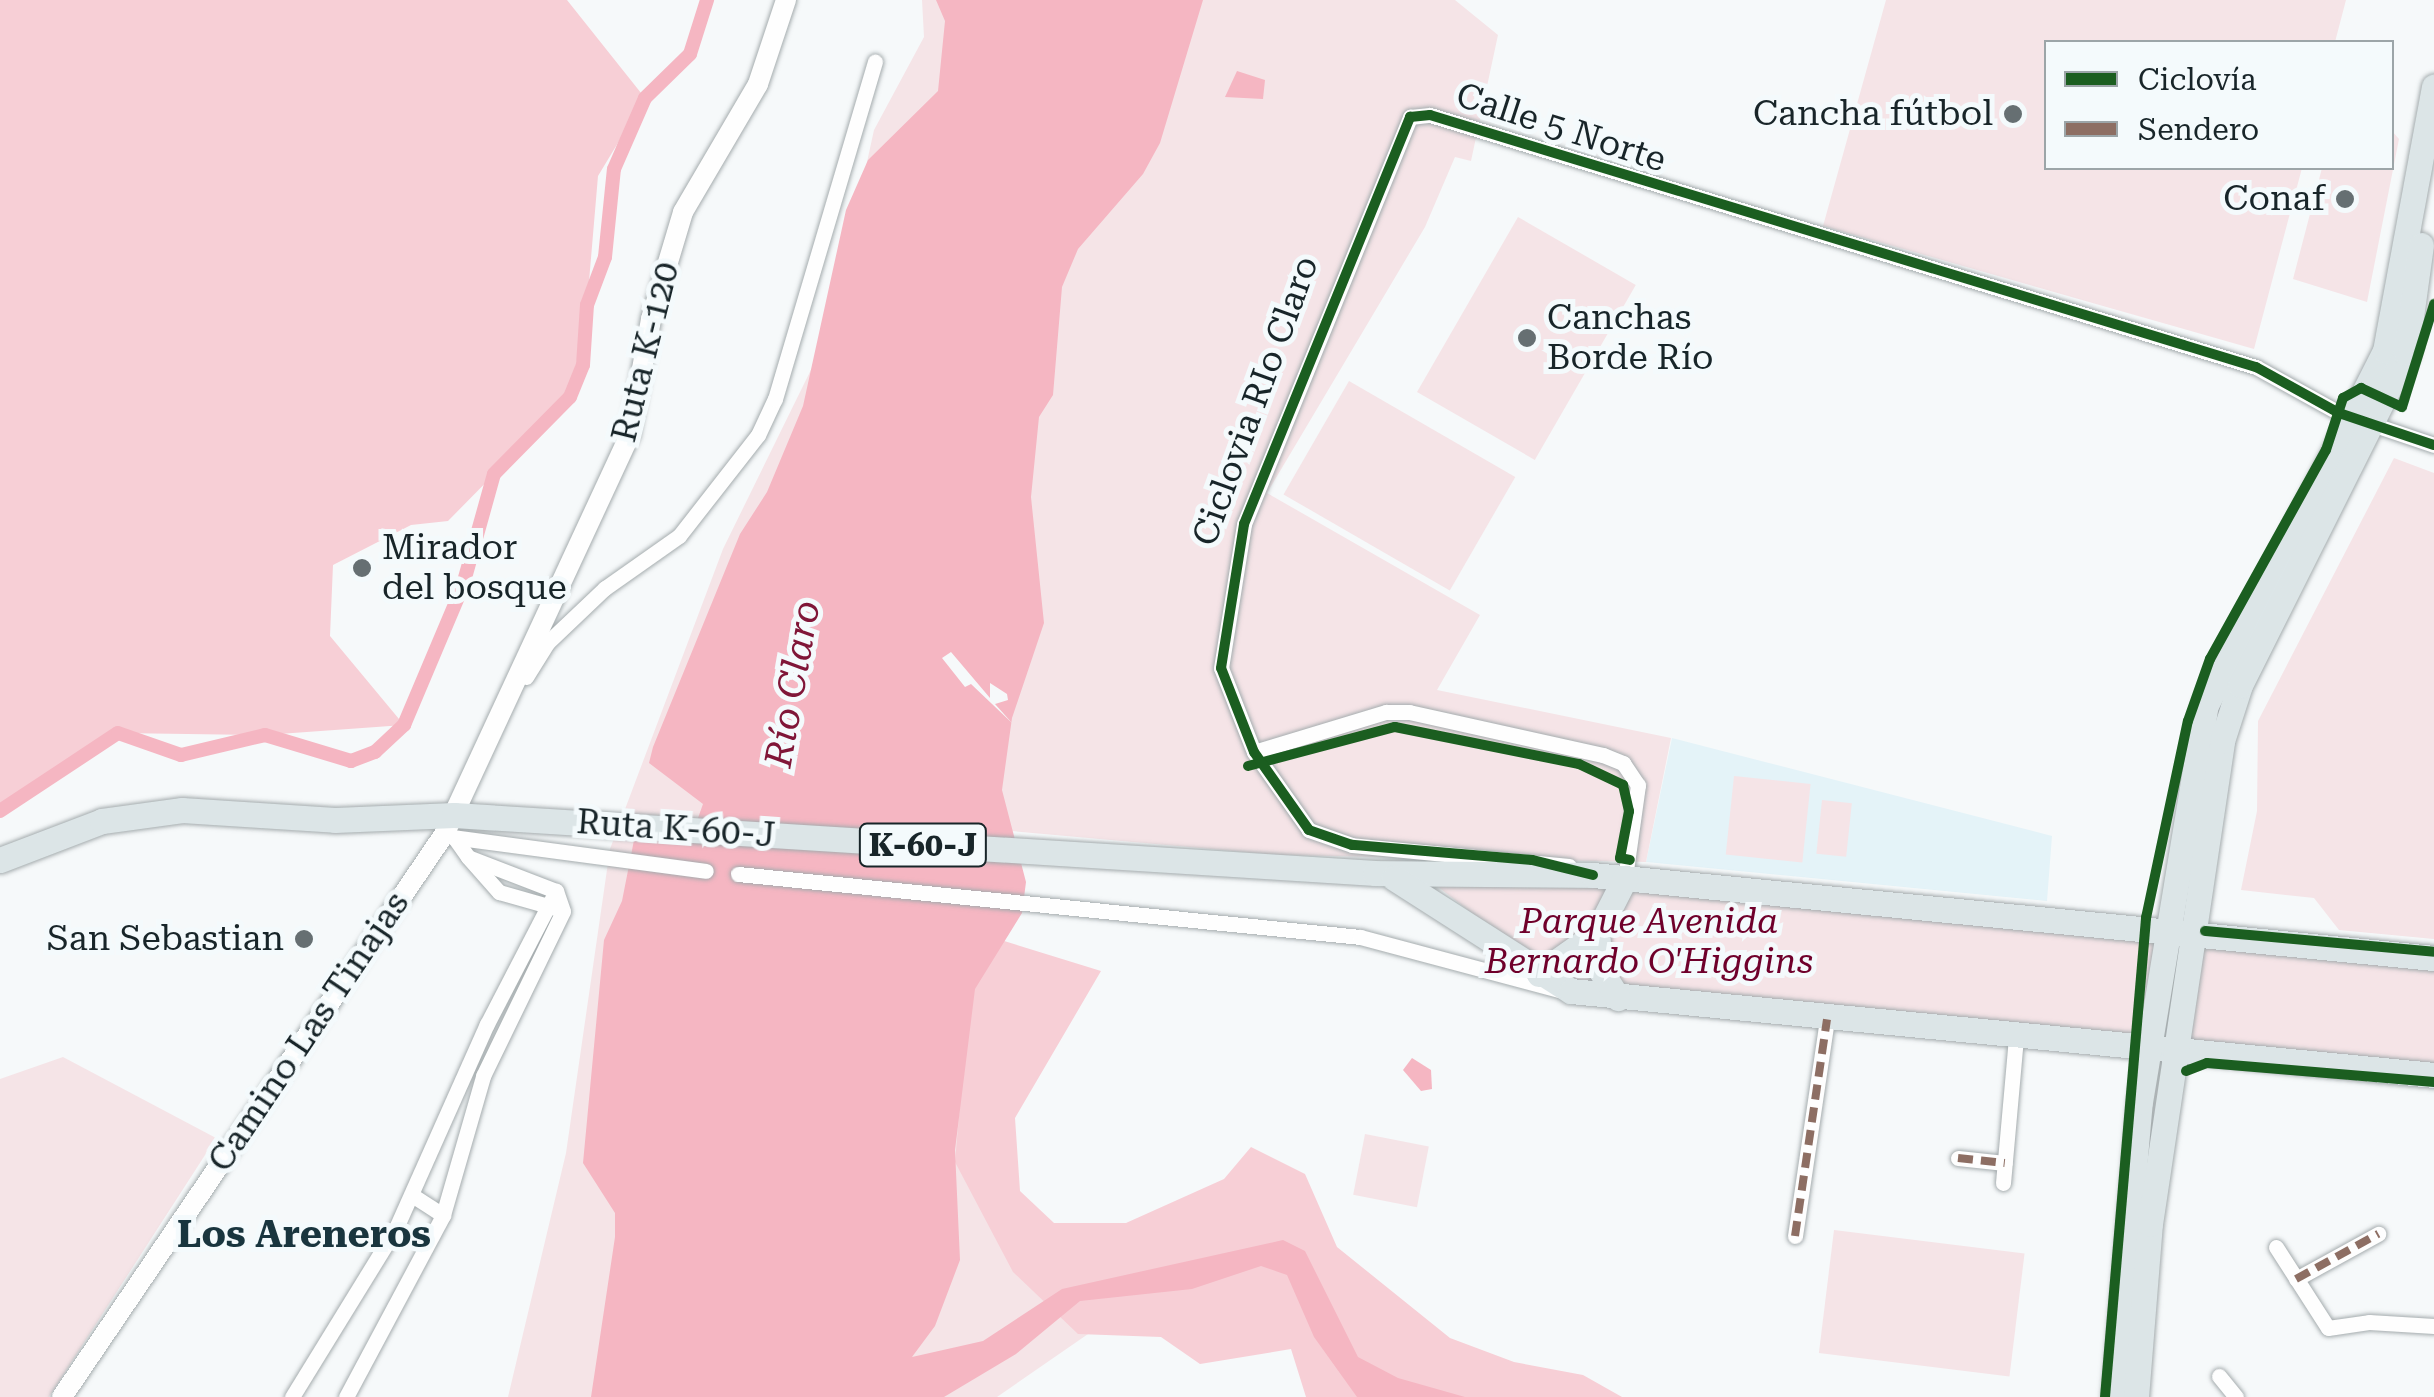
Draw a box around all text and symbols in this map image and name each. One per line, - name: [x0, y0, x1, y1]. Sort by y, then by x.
- legend: [2044, 40, 2394, 170]
- text: Ciclovía: [2138, 62, 2256, 97]
- street label: Calle 5 Norte: [1451, 74, 1671, 182]
- place label: Cancha fútbol: [1753, 93, 1993, 135]
- marker: Cancha fútbol: [2002, 103, 2024, 125]
- text: Sendero: [2138, 112, 2259, 147]
- place label: Conaf: [2223, 178, 2325, 220]
- marker: Conaf: [2334, 188, 2356, 210]
- street label: Ciclovia RIo Claro: [1184, 251, 1328, 551]
- street label: Ruta K-120: [603, 258, 689, 446]
- place label: Canchas Borde Río: [1547, 297, 1714, 379]
- marker: Canchas Borde Río: [1516, 327, 1538, 349]
- place label: Mirador del bosque: [382, 527, 567, 609]
- marker: Mirador del bosque: [351, 557, 373, 579]
- water label: Río Claro: [756, 597, 830, 771]
- street label: Ruta K-60-J: [575, 801, 777, 857]
- road number: K-60-J: [858, 818, 988, 872]
- street label: Camino Las Tinajas: [200, 884, 418, 1180]
- park label: Parque Avenida Bernardo O'Higgins: [1485, 901, 1813, 983]
- place label: San Sebastian: [47, 918, 284, 960]
- marker: San Sebastian: [293, 928, 315, 950]
- district label: Los Areneros: [177, 1212, 431, 1258]

